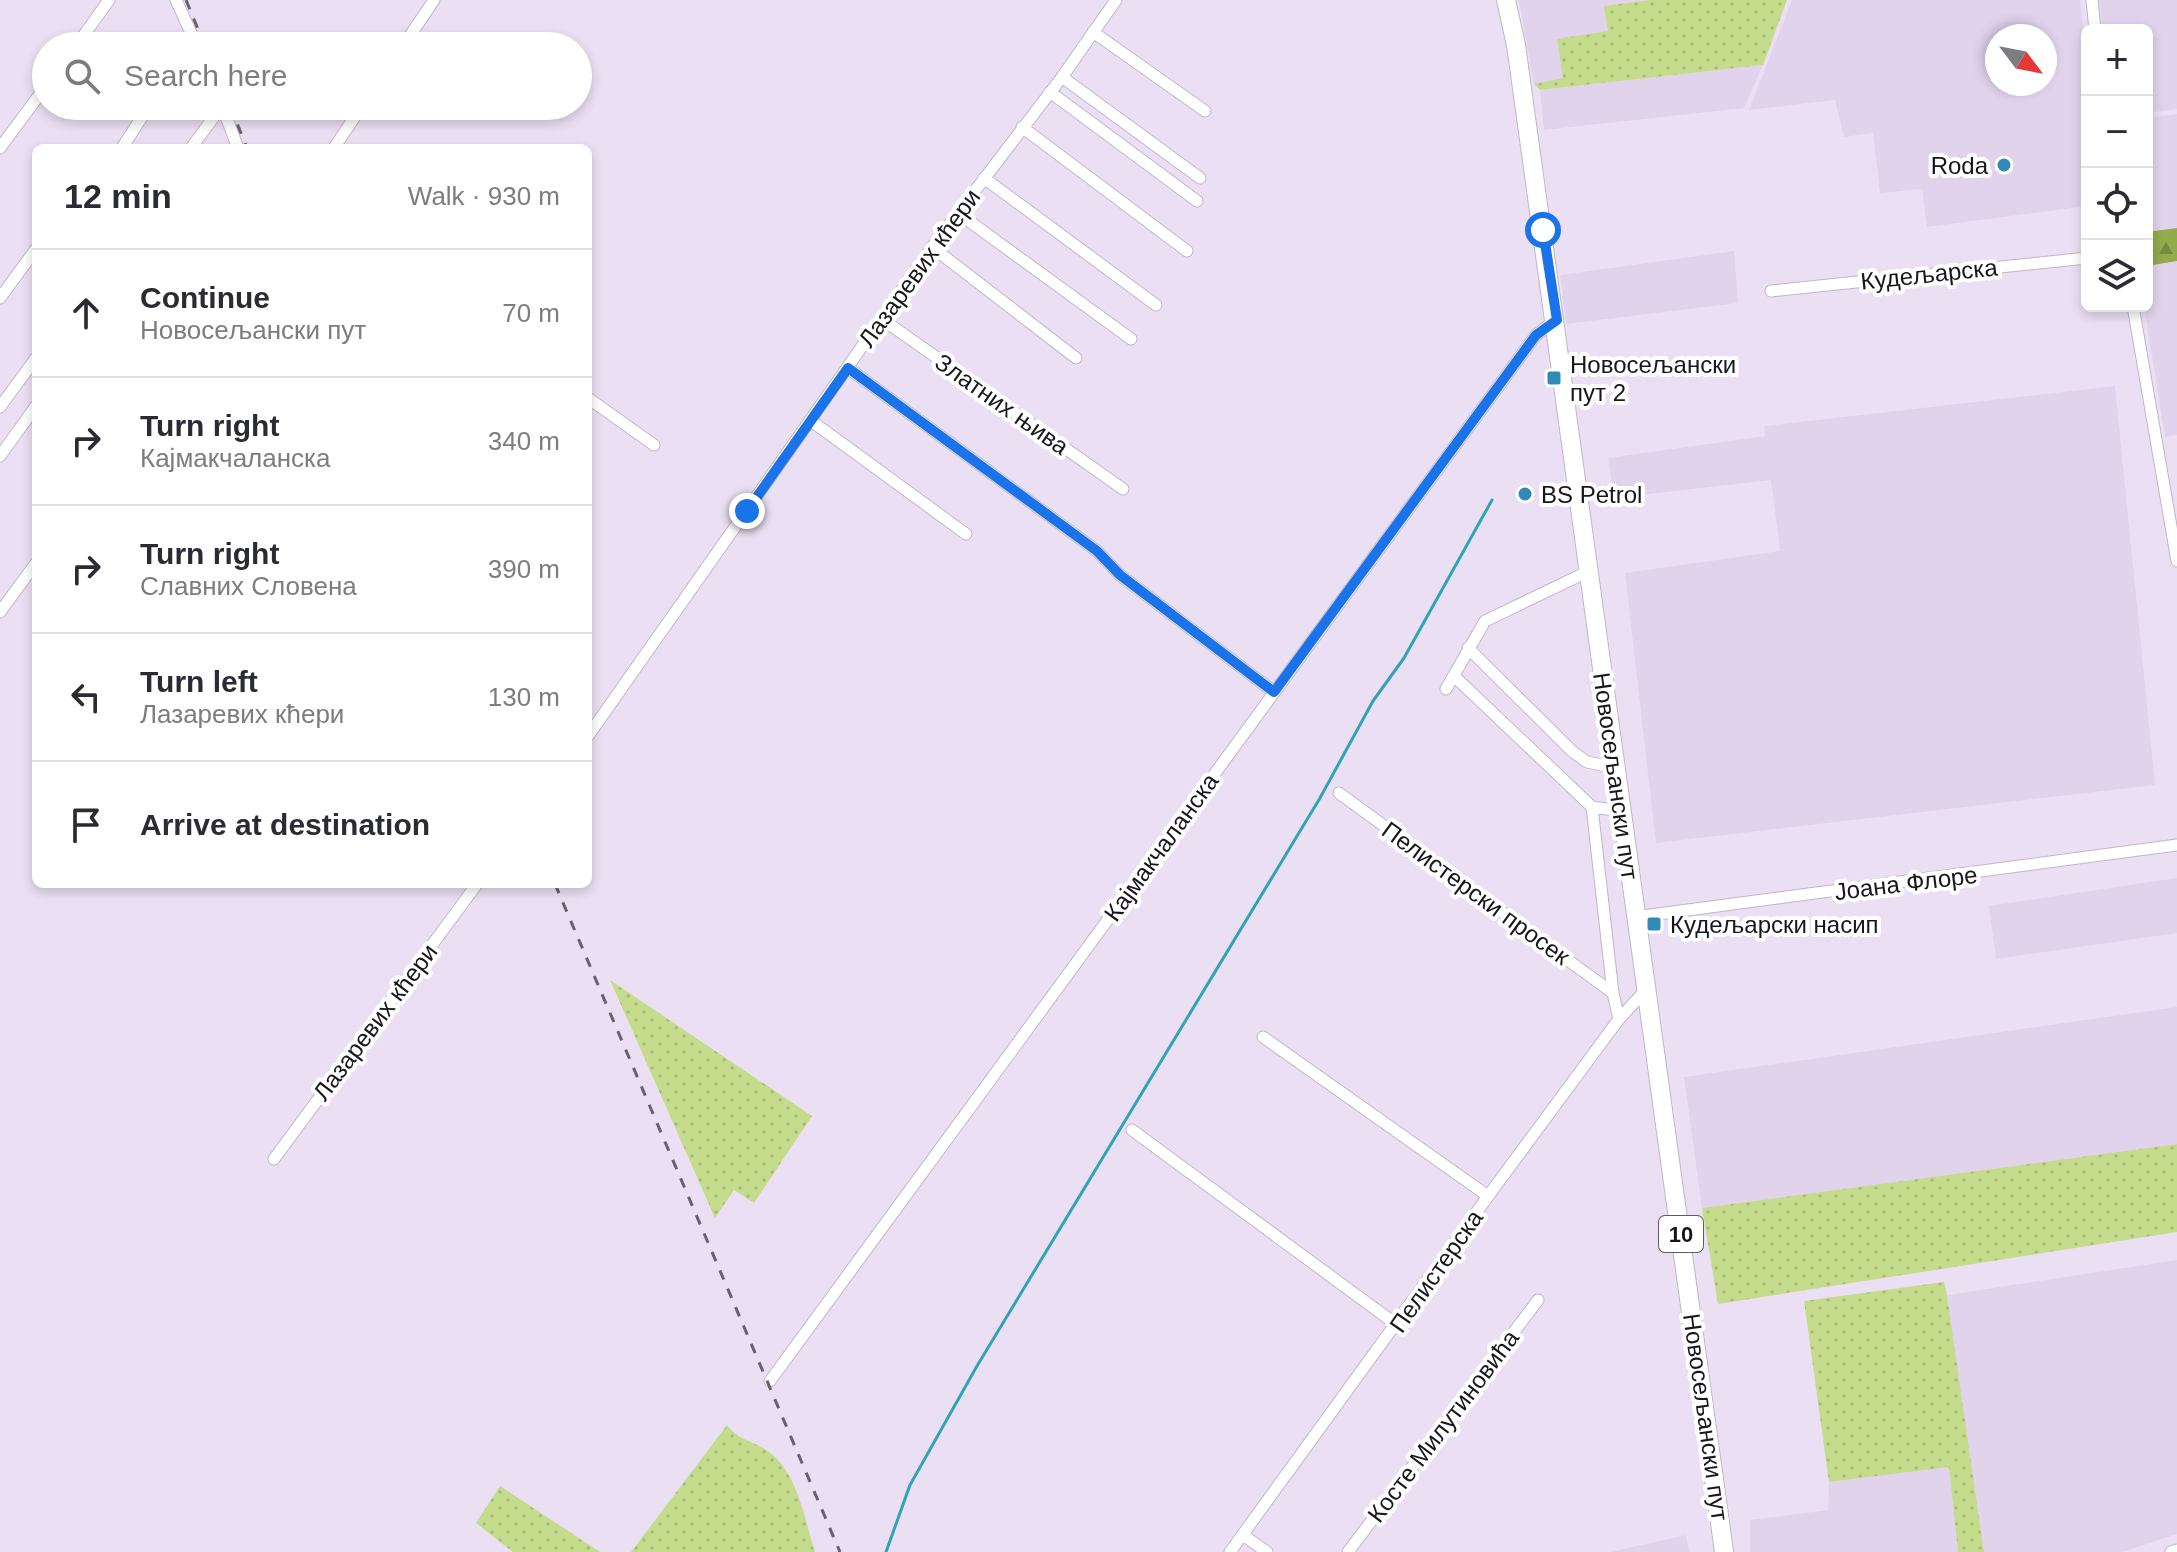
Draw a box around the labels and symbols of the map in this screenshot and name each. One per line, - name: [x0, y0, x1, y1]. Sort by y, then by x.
- north arrow: [1985, 24, 2057, 96]
- place label: Roda: [1931, 152, 1989, 179]
- marker: Roda: [1995, 156, 2013, 174]
- street label: Лазаревих кћери: [853, 184, 985, 352]
- route start: [1525, 212, 1561, 248]
- street label: Кудељарска: [1859, 253, 1999, 295]
- street label: Златних њива: [930, 348, 1074, 460]
- place label: Новосељански пут 2: [1570, 351, 1736, 406]
- marker: Новосељански пут 2: [1545, 369, 1563, 387]
- place label: BS Petrol: [1541, 481, 1642, 508]
- marker: BS Petrol: [1516, 485, 1534, 503]
- route end: [729, 493, 765, 529]
- street label: Новосељански пут: [1588, 671, 1644, 881]
- street label: Кајмакчаланска: [1098, 767, 1224, 926]
- street label: Пелистерски просек: [1377, 816, 1575, 970]
- street label: Јоана Флоре: [1833, 861, 1979, 905]
- place label: Кудељарски насип: [1670, 911, 1879, 938]
- marker: Кудељарски насип: [1645, 915, 1663, 933]
- street label: Лазаревих кћери: [307, 939, 443, 1105]
- street label: Пелистерска: [1384, 1204, 1488, 1337]
- road number: 10: [1659, 1216, 1703, 1252]
- street label: Новосељански пут: [1678, 1312, 1734, 1522]
- street label: Косте Милутиновића: [1362, 1324, 1524, 1527]

